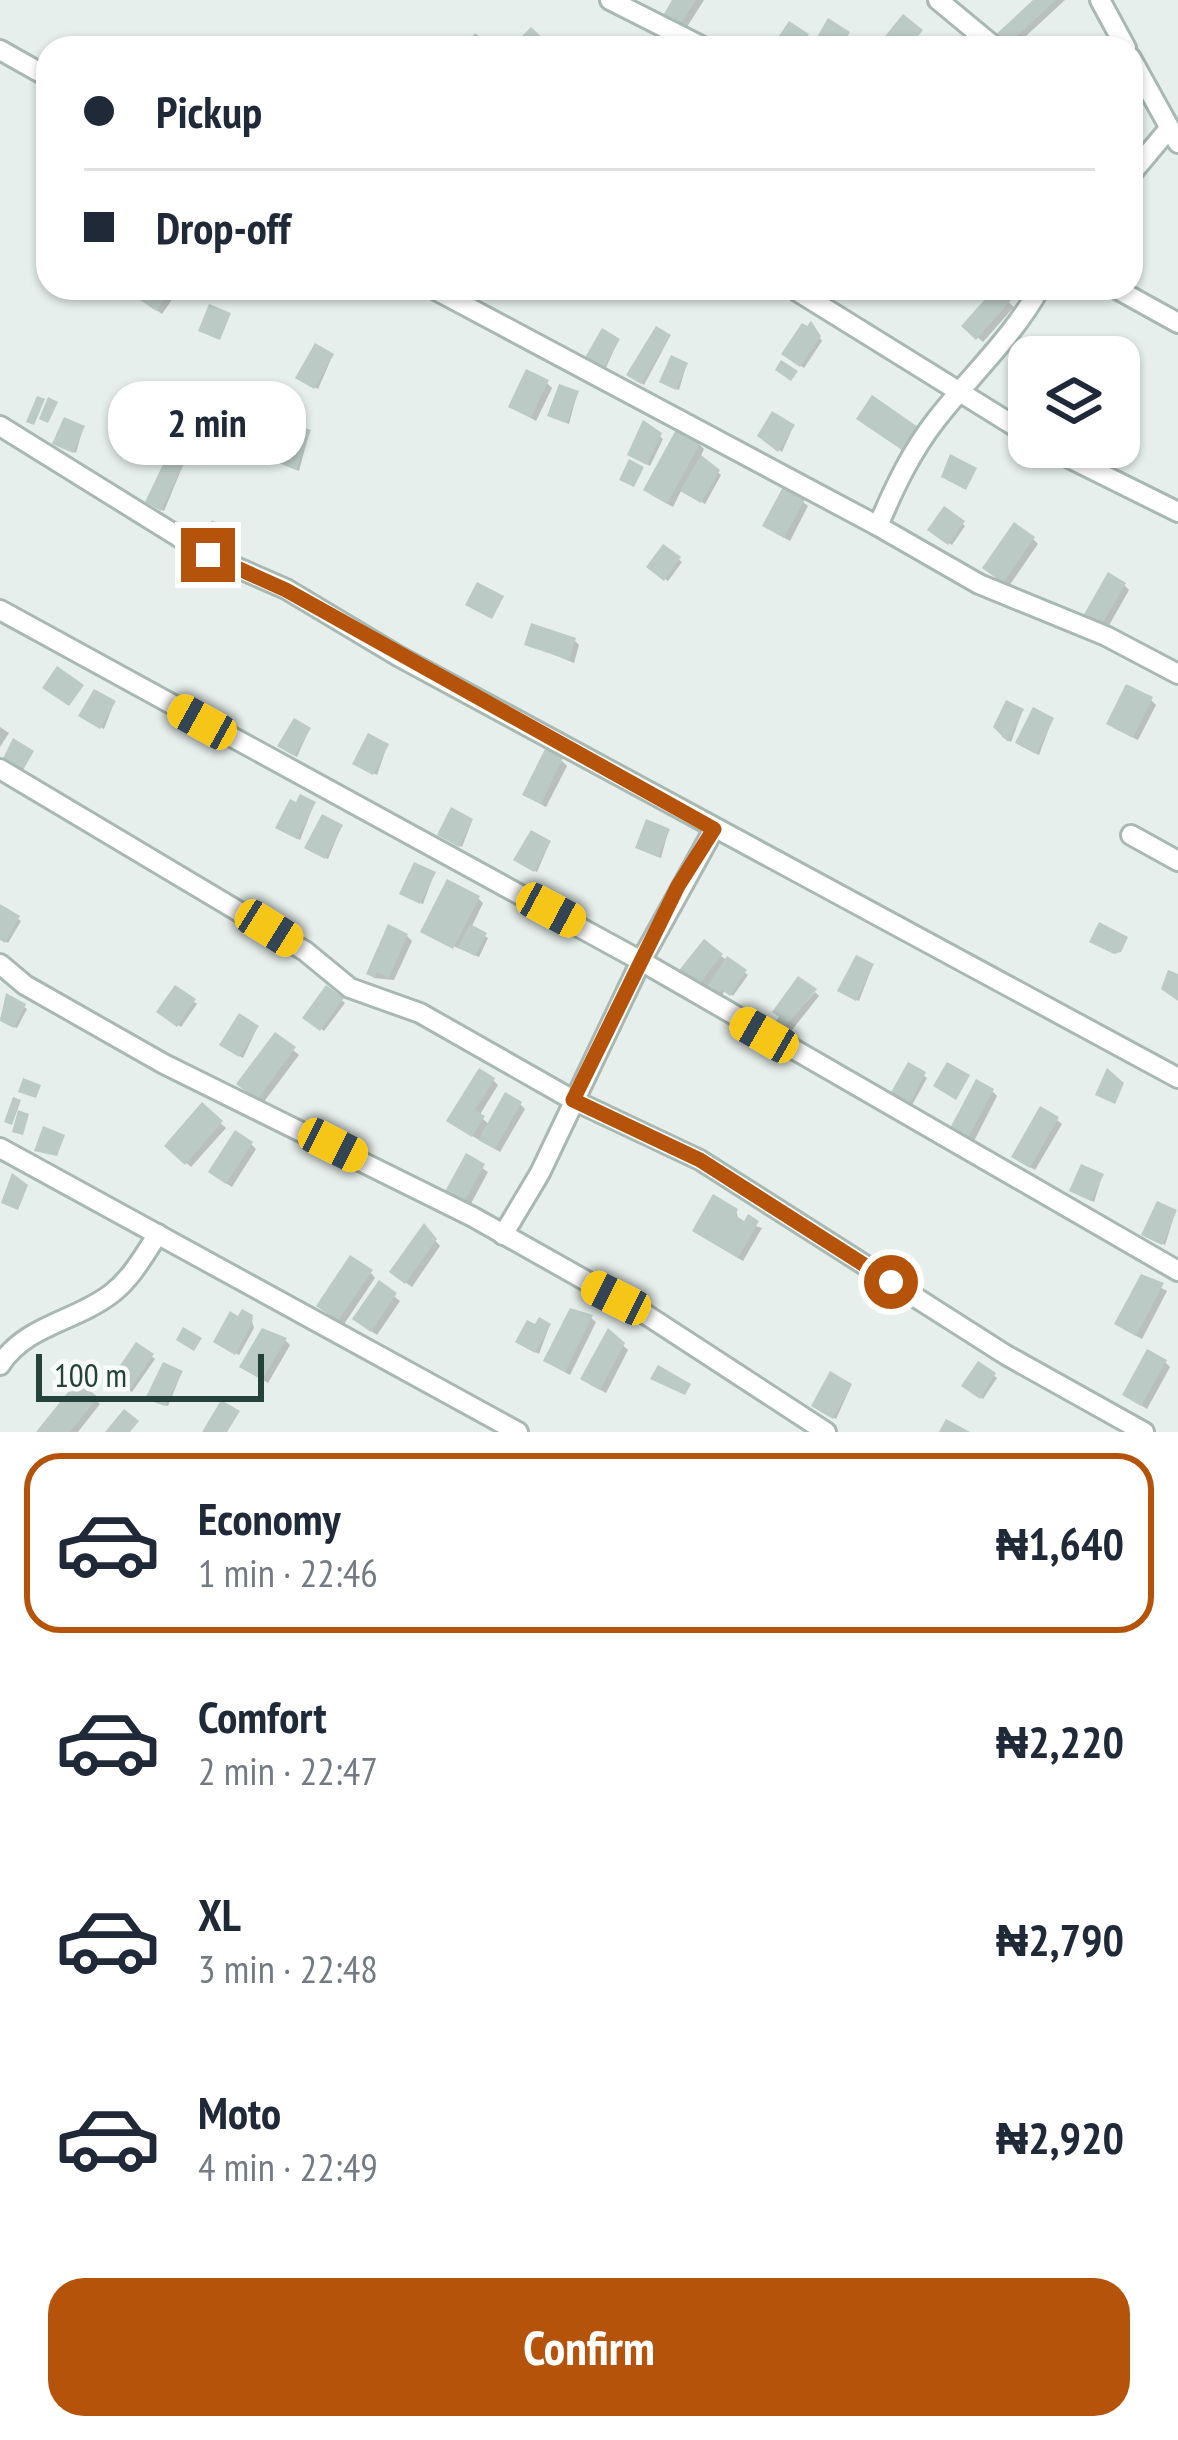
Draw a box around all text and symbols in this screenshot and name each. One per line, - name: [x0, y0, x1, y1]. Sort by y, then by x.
- text: Pickup: [156, 82, 262, 140]
- text: Drop-off: [156, 198, 290, 256]
- map controls: [1008, 336, 1140, 468]
- button: layers: [1008, 336, 1140, 468]
- callout: 2 min: [109, 381, 307, 465]
- text: 2 min: [168, 397, 246, 448]
- route end: [181, 528, 235, 582]
- car: [162, 689, 242, 755]
- car: [511, 877, 591, 943]
- car: [229, 894, 309, 962]
- car: [724, 1001, 804, 1069]
- car: [293, 1113, 373, 1177]
- route start: [864, 1255, 918, 1309]
- car: [576, 1266, 656, 1330]
- scale bar: [36, 1348, 264, 1401]
- text: 100 m: [54, 1353, 127, 1396]
- icon: car: [54, 1489, 162, 1597]
- text: Economy: [198, 1489, 341, 1547]
- text: ₦1,640: [996, 1514, 1124, 1572]
- text: 1 min · 22:46: [198, 1547, 378, 1598]
- icon: car: [54, 1687, 162, 1795]
- text: Comfort: [198, 1687, 327, 1745]
- text: ₦2,220: [996, 1712, 1124, 1770]
- text: 2 min · 22:47: [198, 1745, 378, 1796]
- icon: car: [54, 1885, 162, 1993]
- text: XL: [198, 1885, 241, 1943]
- text: ₦2,790: [996, 1910, 1124, 1968]
- text: 3 min · 22:48: [198, 1943, 378, 1994]
- icon: car: [54, 2083, 162, 2191]
- text: Moto: [198, 2083, 281, 2141]
- text: ₦2,920: [996, 2108, 1124, 2166]
- text: 4 min · 22:49: [198, 2141, 378, 2192]
- button: Confirm: [48, 2278, 1130, 2416]

